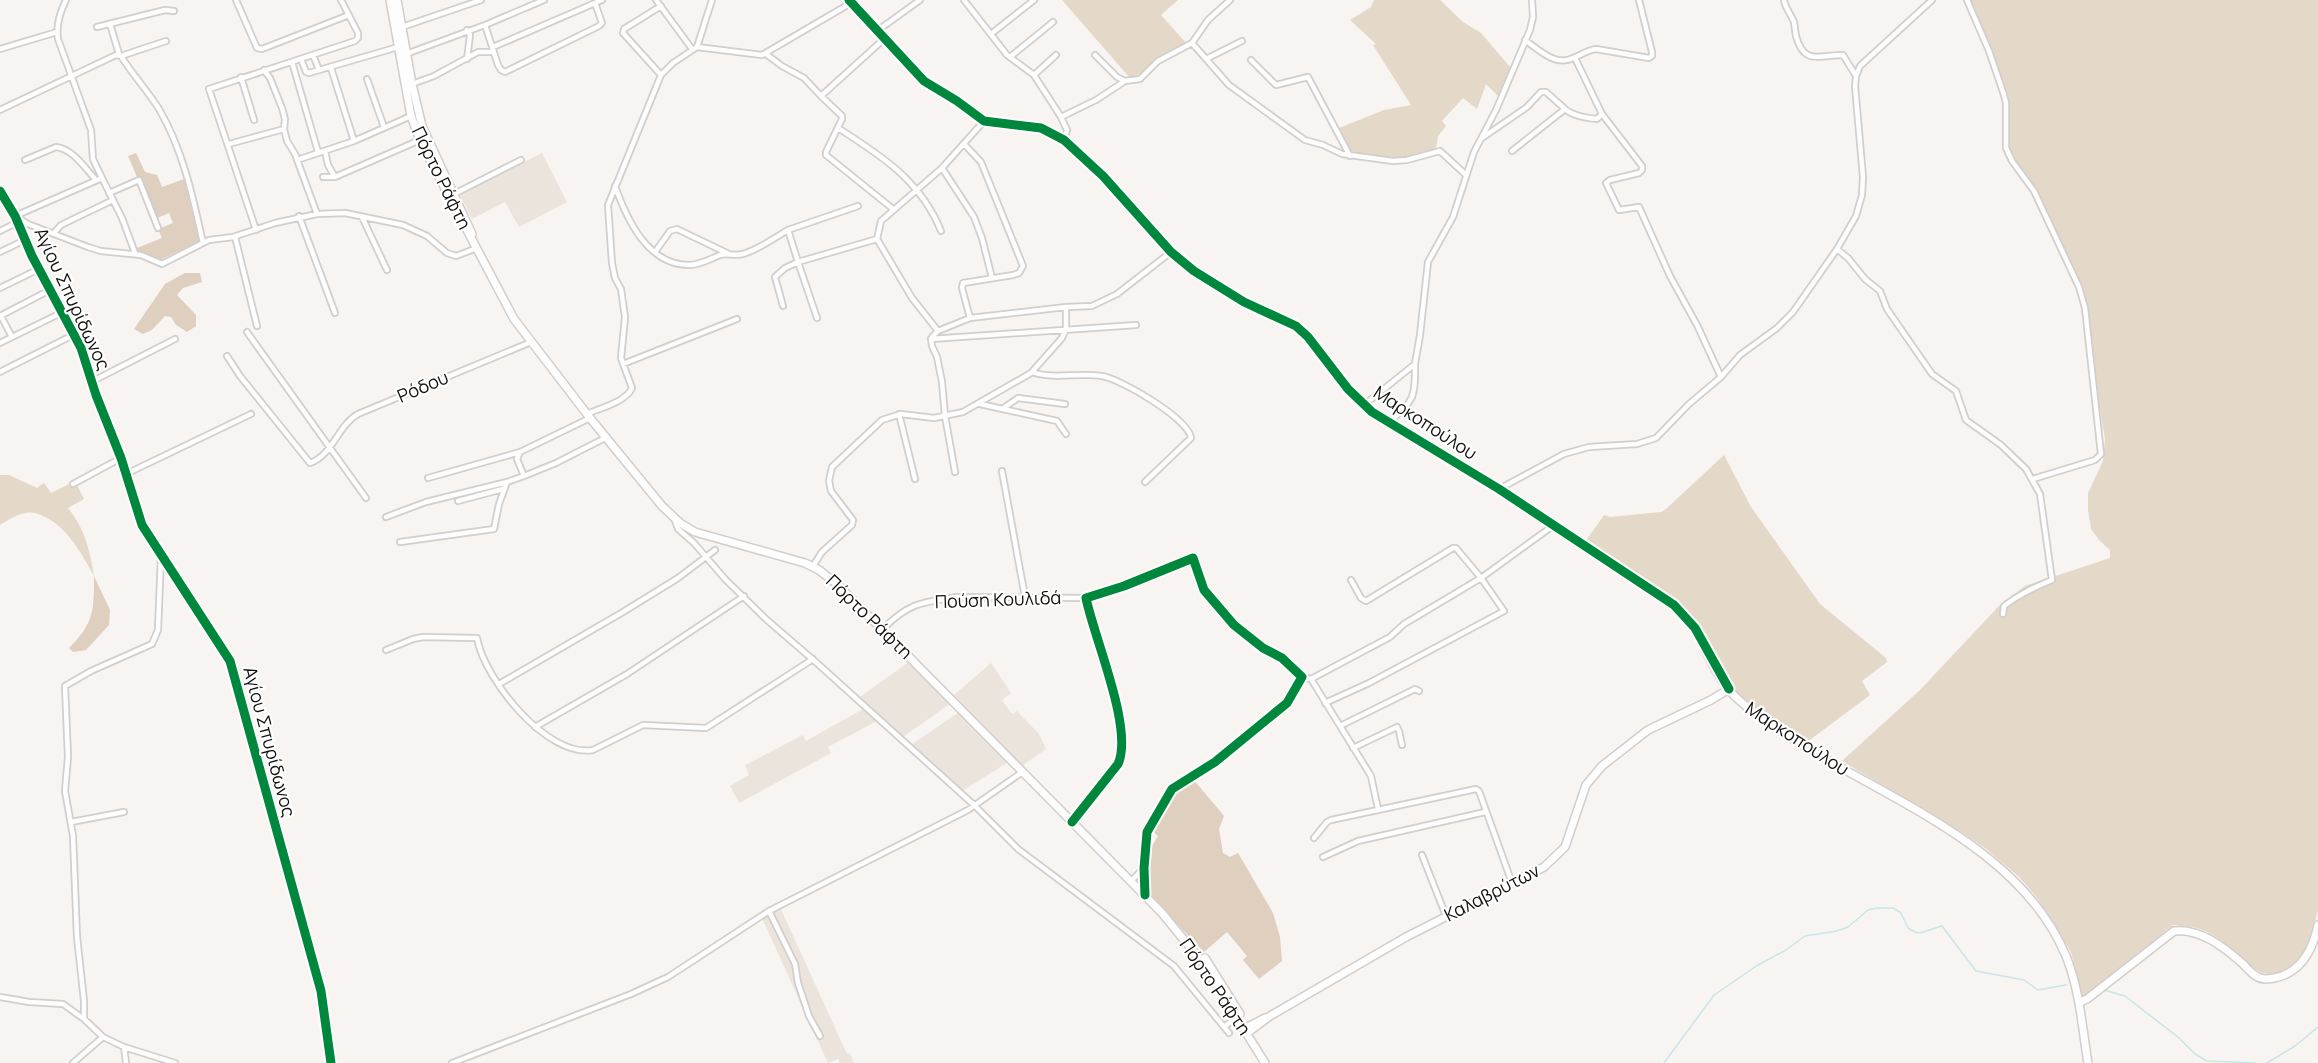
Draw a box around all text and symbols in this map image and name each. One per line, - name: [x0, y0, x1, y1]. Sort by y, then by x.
- street label: Πόρτο Ράφτη: [407, 122, 477, 233]
- street label: Αγίου Σπυρίδωνος: [29, 223, 116, 374]
- street label: Ρόδου: [393, 365, 452, 408]
- street label: Μαρκοπούλου: [1369, 380, 1482, 465]
- street label: Πόρτο Ράφτη: [821, 569, 918, 664]
- street label: Πούση Κουλιδά: [934, 585, 1062, 613]
- street label: Αγίου Σπυρίδωνος: [238, 664, 302, 820]
- street label: Μαρκοπούλου: [1741, 696, 1854, 781]
- street label: Καλαβρύτων: [1440, 858, 1543, 926]
- street label: Πόρτο Ράφτη: [1175, 933, 1257, 1039]

